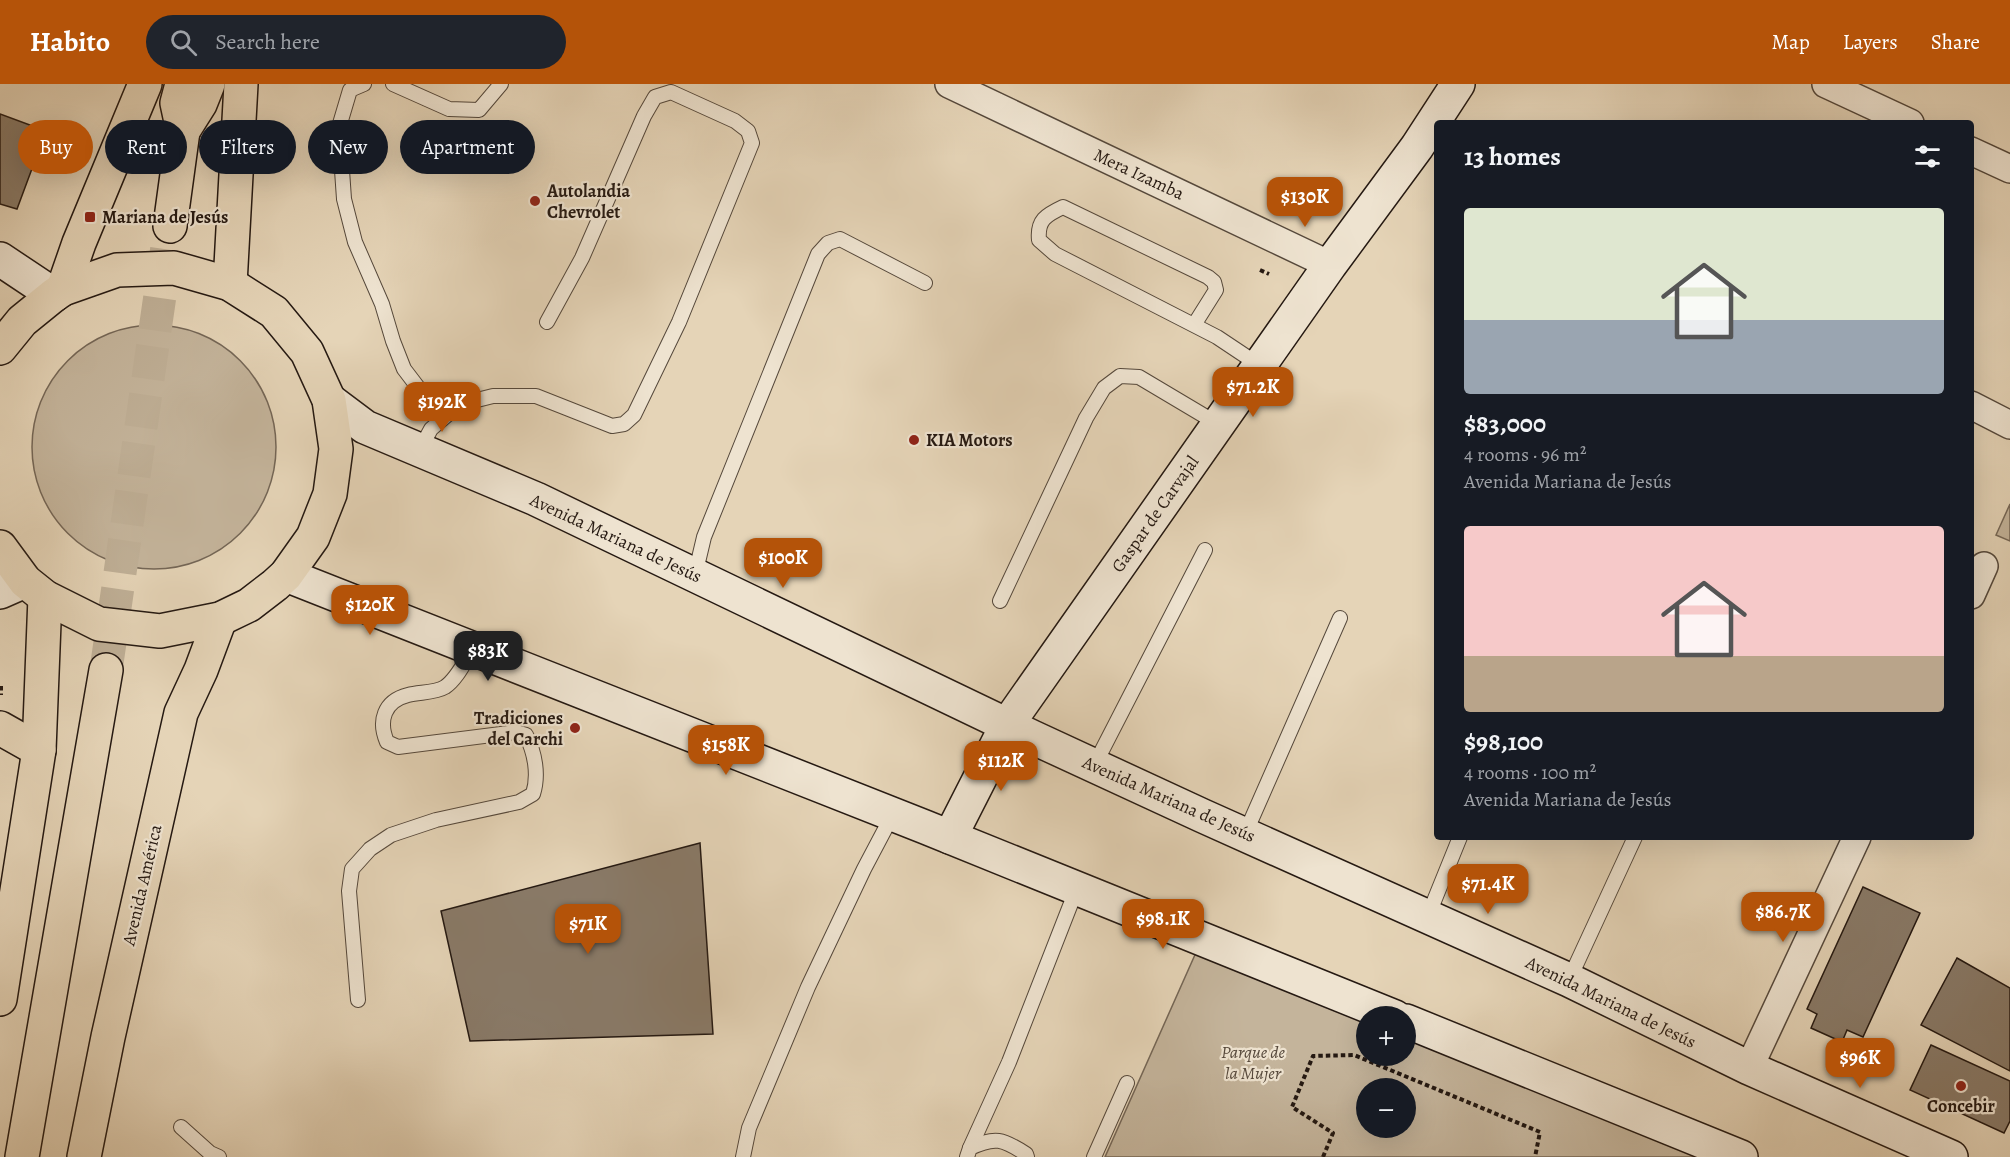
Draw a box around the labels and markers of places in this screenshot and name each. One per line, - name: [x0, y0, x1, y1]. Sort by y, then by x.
- pin: $130K: [1263, 177, 1347, 228]
- place label: Autolandia Chevrolet: [546, 179, 630, 224]
- marker: Autolandia Chevrolet: [528, 194, 542, 208]
- place label: Mariana de Jesús: [102, 205, 228, 229]
- marker: Mariana de Jesús: [83, 210, 97, 224]
- pin: $71.2K: [1204, 367, 1302, 418]
- pin: $192K: [400, 382, 484, 433]
- place label: KIA Motors: [926, 428, 1013, 452]
- marker: KIA Motors: [907, 433, 921, 447]
- pin: $100K: [741, 538, 825, 589]
- pin: $120K: [328, 585, 412, 636]
- pin: $83K: [452, 631, 524, 682]
- place label: Tradiciones del Carchi: [474, 706, 563, 751]
- marker: Tradiciones del Carchi: [568, 721, 582, 735]
- pin: $158K: [684, 725, 768, 776]
- pin: $112K: [959, 741, 1043, 792]
- pin: $71.4K: [1439, 864, 1537, 915]
- pin: $86.7K: [1734, 892, 1832, 943]
- pin: $98.1K: [1114, 899, 1212, 950]
- pin: $71K: [552, 904, 624, 955]
- pin: $96K: [1824, 1038, 1896, 1089]
- marker: Concebir: [1954, 1079, 1968, 1093]
- place label: Concebir: [1927, 1094, 1996, 1118]

